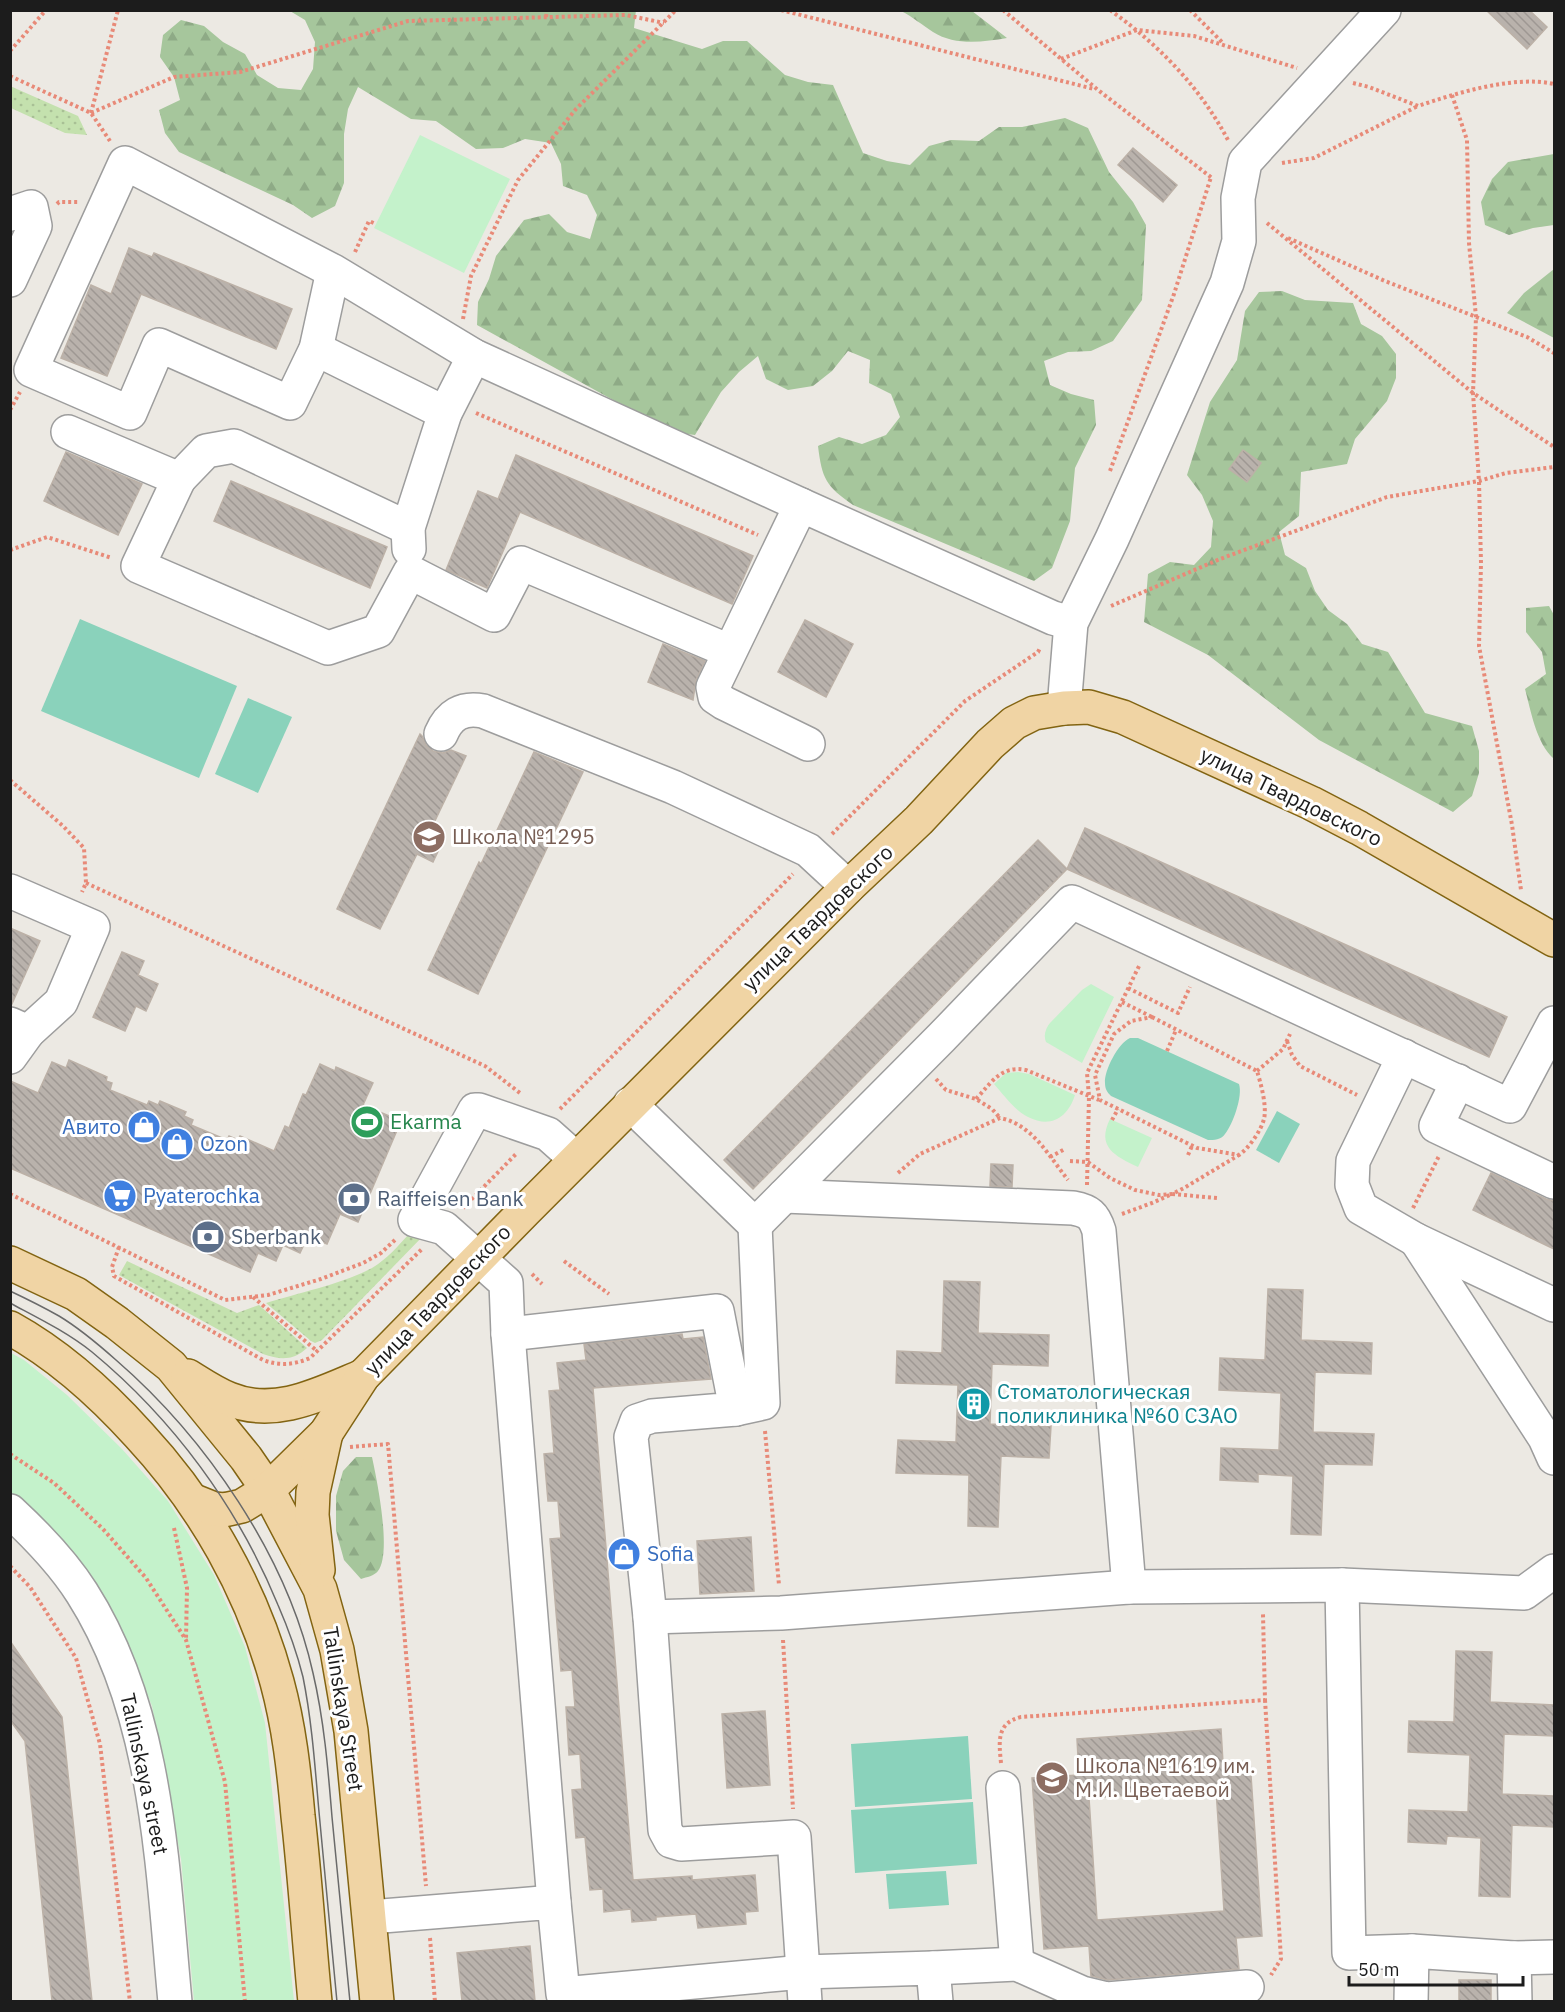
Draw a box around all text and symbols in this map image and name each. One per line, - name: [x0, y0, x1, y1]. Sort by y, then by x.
- street label: улица Твардовского: [1196, 740, 1387, 852]
- school or university icon: Школа №1295: [411, 819, 447, 855]
- place label: Школа №1295: [452, 822, 595, 850]
- street label: улица Твардовского: [736, 838, 899, 997]
- sports icon: Ekarma: [349, 1104, 385, 1140]
- place label: Ekarma: [390, 1107, 462, 1135]
- shop icon: Авито: [126, 1109, 162, 1145]
- place label: Авито: [62, 1112, 121, 1140]
- shop icon: Ozon: [159, 1126, 195, 1162]
- place label: Ozon: [200, 1129, 248, 1157]
- supermarket icon: Pyaterochka: [102, 1178, 138, 1214]
- place label: Pyaterochka: [143, 1181, 260, 1209]
- bank icon: Raiffeisen Bank: [336, 1181, 372, 1217]
- place label: Raiffeisen Bank: [377, 1184, 524, 1212]
- street label: улица Твардовского: [358, 1218, 517, 1381]
- bank icon: Sberbank: [190, 1219, 226, 1255]
- place label: Sberbank: [231, 1222, 321, 1250]
- place label: Стоматологическая поликлиника №60 СЗАО: [997, 1377, 1238, 1429]
- building icon: Стоматологическая поликлиника №60 СЗАО: [956, 1386, 992, 1422]
- shop icon: Sofia: [606, 1536, 642, 1572]
- place label: Sofia: [647, 1539, 694, 1567]
- street label: Tallinskaya Street: [317, 1624, 371, 1793]
- street label: Tallinskaya street: [114, 1690, 176, 1857]
- place label: Школа №1619 им. М.И. Цветаевой: [1075, 1751, 1256, 1803]
- school or university icon: Школа №1619 им. М.И. Цветаевой: [1034, 1760, 1070, 1796]
- scale bar: [1349, 1949, 1523, 1987]
- text: 50 m: [1358, 1958, 1400, 1981]

